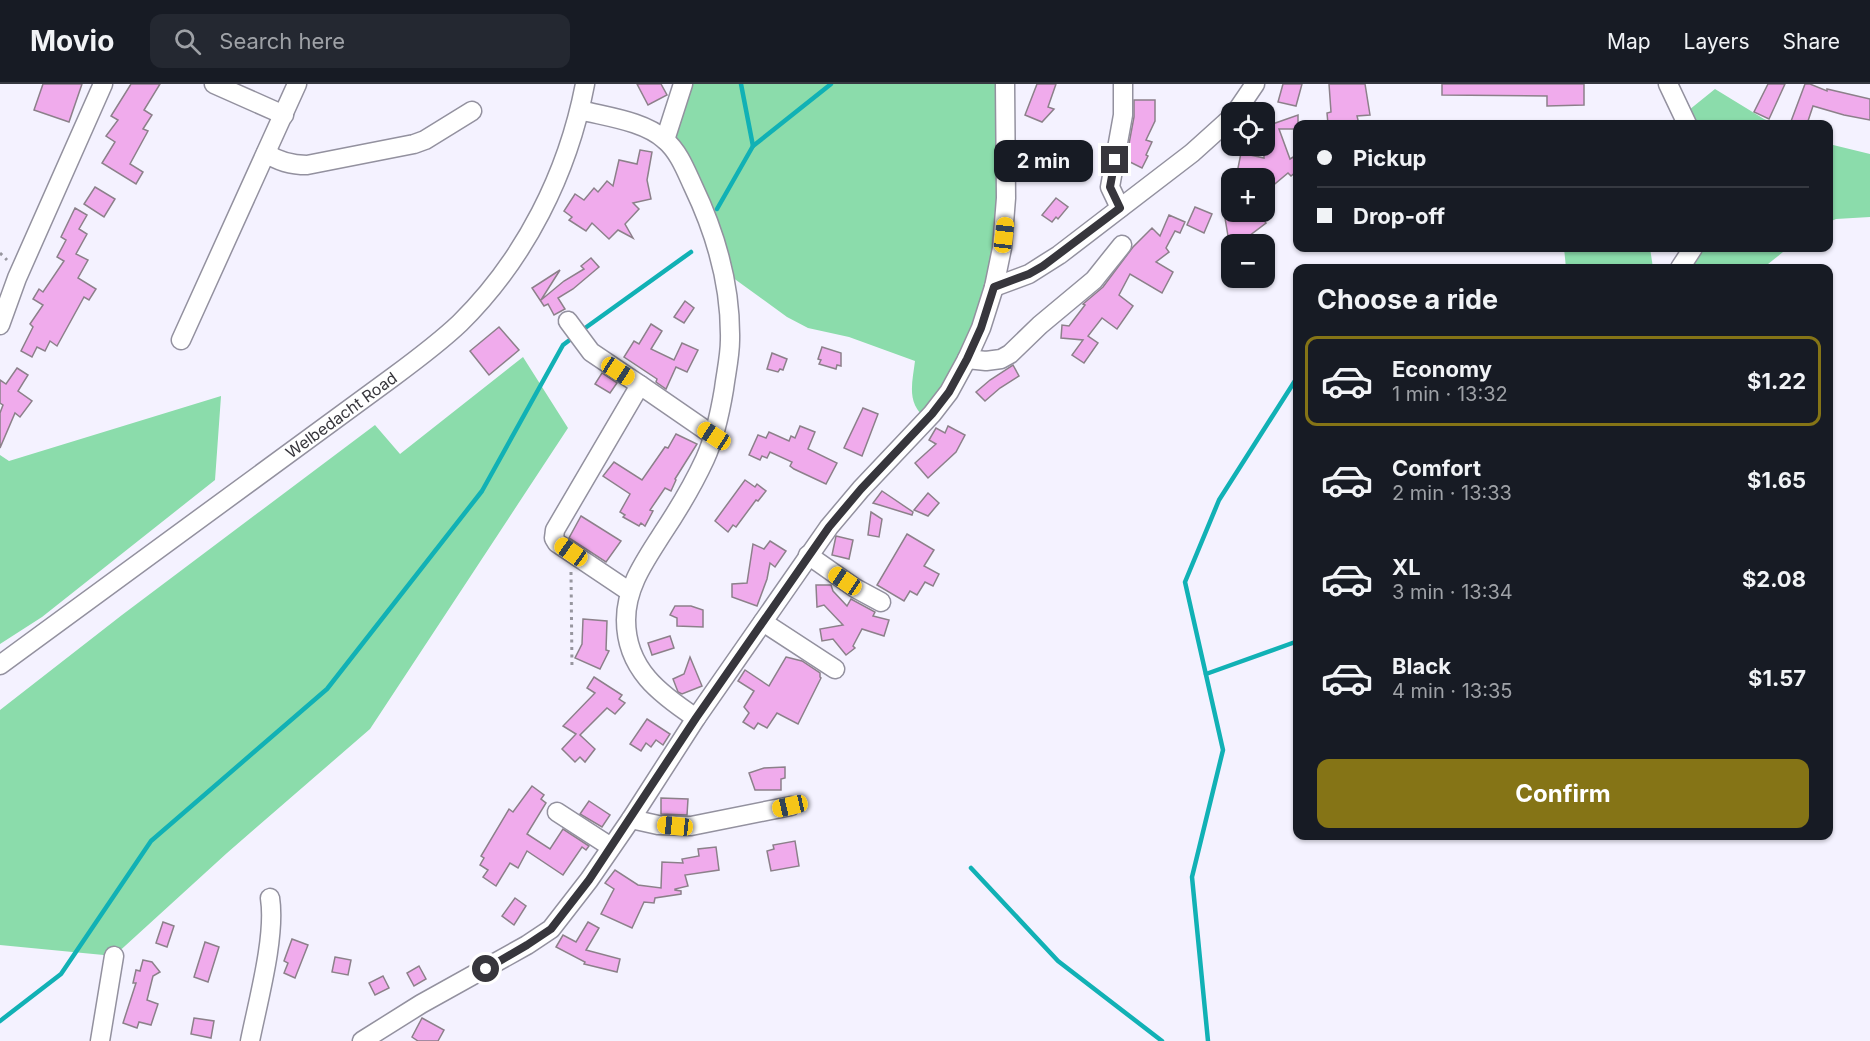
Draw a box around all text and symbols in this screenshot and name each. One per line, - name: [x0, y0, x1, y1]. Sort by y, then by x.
- search box: [150, 14, 570, 68]
- text: Movio: [30, 24, 114, 58]
- icon: search: [171, 25, 204, 58]
- text: Search here: [219, 28, 345, 54]
- text: Map: [1607, 29, 1651, 54]
- text: Layers: [1684, 29, 1750, 54]
- text: Share: [1783, 29, 1840, 54]
- map controls: [1221, 102, 1275, 288]
- button: locate: [1221, 102, 1275, 156]
- callout: 2 min: [995, 139, 1094, 181]
- text: Pickup: [1353, 145, 1427, 171]
- route end: [1101, 146, 1128, 173]
- text: 2 min: [1017, 149, 1070, 173]
- button: +: [1221, 168, 1275, 222]
- text: Drop-off: [1353, 203, 1445, 229]
- car: [993, 216, 1015, 254]
- button: −: [1221, 234, 1275, 288]
- text: Choose a ride: [1317, 283, 1498, 316]
- car: [598, 354, 638, 388]
- icon: car: [1320, 354, 1374, 408]
- text: Economy: [1392, 356, 1492, 382]
- street label: Welbedacht Road: [282, 368, 401, 462]
- text: $1.22: [1747, 368, 1806, 394]
- text: 1 min · 13:32: [1392, 382, 1508, 406]
- car: [694, 419, 734, 453]
- icon: car: [1320, 453, 1374, 507]
- text: Comfort: [1392, 455, 1481, 481]
- text: $1.65: [1747, 467, 1806, 493]
- text: 2 min · 13:33: [1392, 481, 1512, 505]
- car: [551, 534, 591, 570]
- icon: car: [1320, 552, 1374, 606]
- text: XL: [1392, 554, 1421, 580]
- car: [825, 563, 865, 599]
- text: $2.08: [1742, 566, 1806, 592]
- text: 3 min · 13:34: [1392, 580, 1513, 604]
- icon: car: [1320, 651, 1374, 705]
- text: Black: [1392, 653, 1451, 679]
- text: $1.57: [1748, 665, 1806, 691]
- text: 4 min · 13:35: [1392, 679, 1513, 703]
- button: Confirm: [1317, 759, 1809, 828]
- car: [770, 793, 810, 819]
- car: [656, 815, 694, 837]
- route start: [472, 955, 499, 982]

